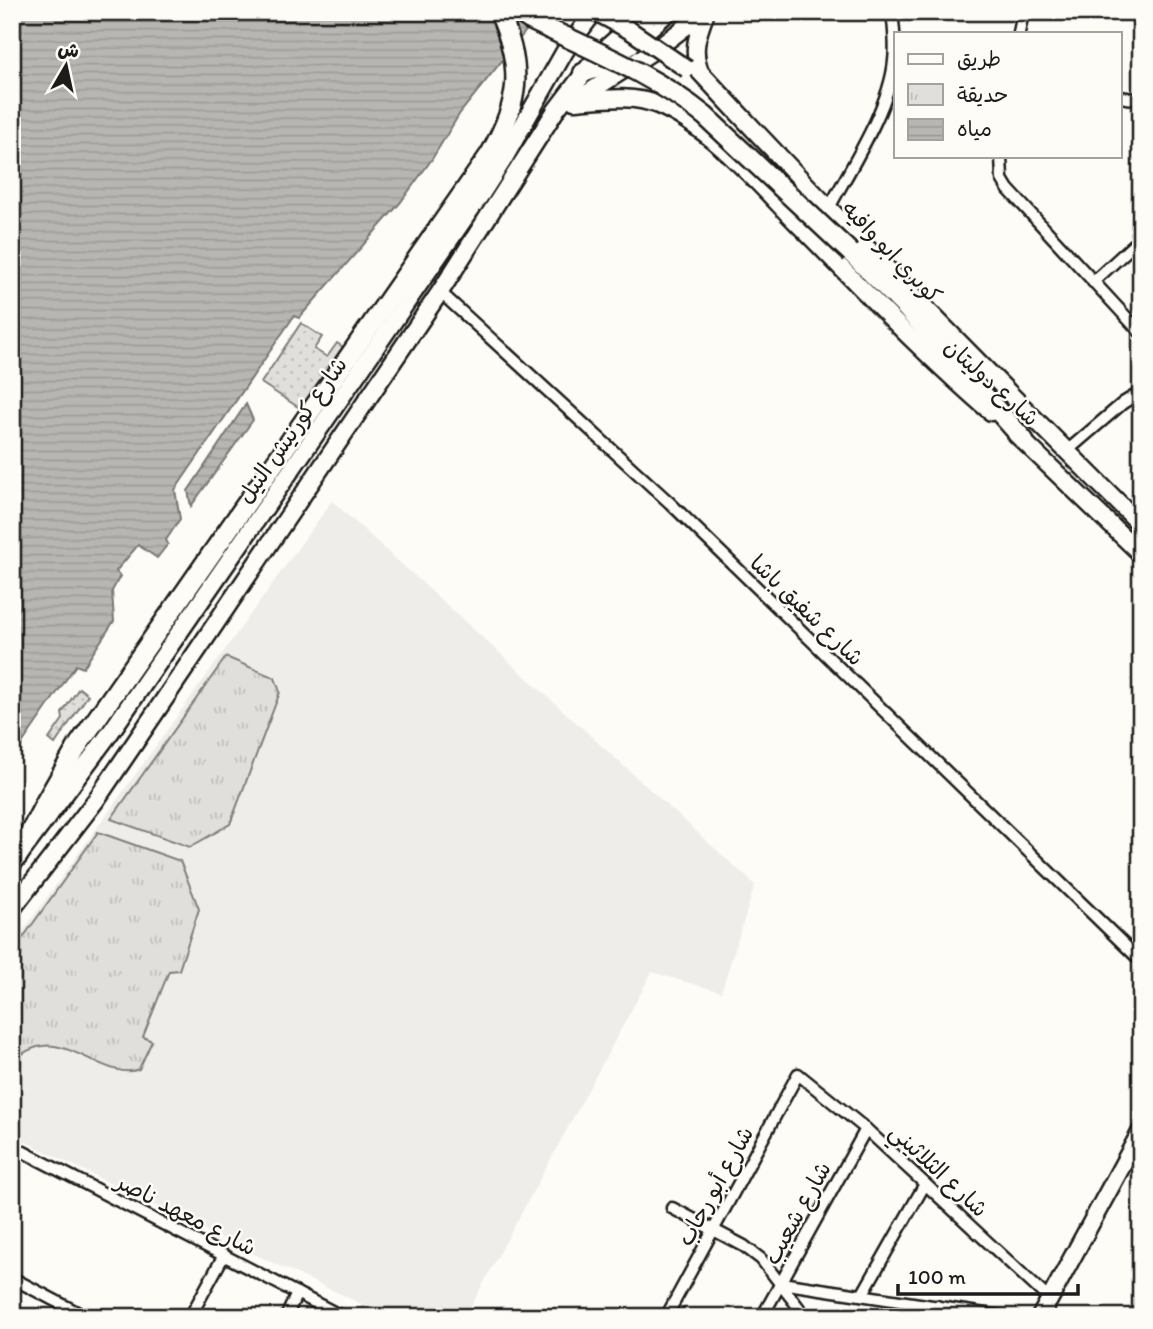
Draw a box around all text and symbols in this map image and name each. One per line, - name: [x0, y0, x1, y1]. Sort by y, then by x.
- north arrow: [32, 32, 102, 102]
- legend: [894, 32, 1122, 158]
- text: ش: [56, 37, 81, 63]
- text: طريق: [957, 46, 1001, 71]
- text: حديقة: [957, 82, 1008, 107]
- text: مياه: [957, 116, 992, 141]
- street label: كوبري ابو وافيه: [834, 195, 948, 311]
- street label: شارع دوليتان: [937, 332, 1045, 433]
- street label: شارع كورنيش النيل: [231, 351, 355, 510]
- street label: شارع شفيق باشا: [743, 549, 870, 673]
- street label: شارع الثلاثيني: [879, 1117, 994, 1228]
- street label: شارع أبو رحاب: [671, 1121, 761, 1252]
- street label: شارع شعيب: [757, 1157, 839, 1270]
- street label: شارع معهد ناصر: [108, 1166, 261, 1263]
- scale bar: [898, 1252, 1078, 1296]
- text: 100 m: [908, 1264, 966, 1289]

